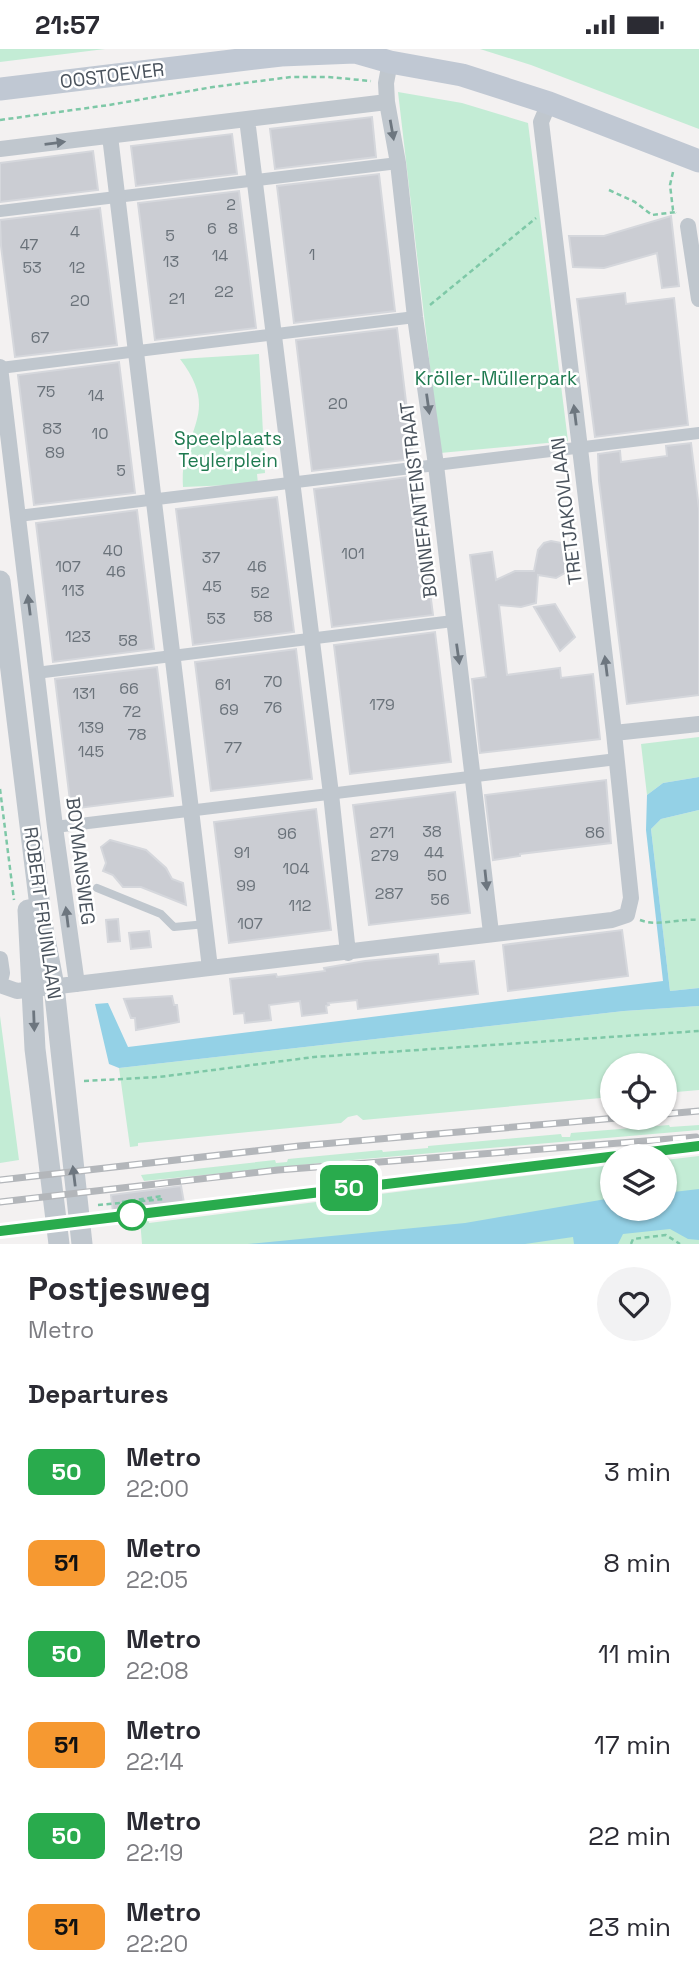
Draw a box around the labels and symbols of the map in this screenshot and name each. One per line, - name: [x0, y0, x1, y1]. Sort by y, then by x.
- street label: OOSTOEVER: [58, 57, 166, 94]
- one-way arrow: [387, 119, 398, 141]
- one-way arrow: [44, 137, 66, 148]
- house number: 2: [226, 194, 236, 215]
- house number: 6: [207, 218, 217, 239]
- house number: 8: [228, 218, 238, 239]
- house number: 4: [70, 221, 80, 242]
- house number: 5: [165, 225, 175, 246]
- house number: 47: [20, 234, 38, 255]
- house number: 1: [309, 244, 315, 265]
- house number: 14: [212, 245, 228, 266]
- house number: 13: [163, 251, 179, 272]
- house number: 53: [22, 257, 42, 278]
- house number: 12: [69, 257, 85, 278]
- house number: 22: [214, 281, 234, 302]
- house number: 21: [169, 288, 185, 309]
- house number: 20: [70, 290, 90, 311]
- house number: 67: [31, 327, 49, 348]
- park label: Kröller-Müllerpark: [415, 366, 577, 391]
- house number: 75: [37, 381, 55, 402]
- house number: 14: [88, 385, 104, 406]
- house number: 20: [328, 393, 348, 414]
- one-way arrow: [422, 393, 433, 415]
- street label: BONNEFANTENSTRAAT: [394, 400, 443, 600]
- one-way arrow: [570, 404, 581, 426]
- house number: 83: [42, 418, 62, 439]
- house number: 10: [92, 423, 108, 444]
- park label: Speelplaats Teylerplein: [174, 426, 282, 473]
- street label: TRETJAKOVLAAN: [545, 436, 588, 586]
- house number: 89: [45, 442, 65, 463]
- house number: 5: [116, 460, 126, 481]
- house number: 40: [103, 540, 123, 561]
- house number: 101: [341, 543, 365, 564]
- house number: 37: [202, 547, 220, 568]
- house number: 107: [55, 556, 81, 577]
- house number: 46: [247, 556, 267, 577]
- house number: 46: [106, 561, 126, 582]
- house number: 45: [202, 576, 222, 597]
- house number: 113: [61, 580, 85, 601]
- house number: 52: [250, 582, 270, 603]
- one-way arrow: [23, 594, 34, 616]
- house number: 58: [253, 606, 273, 627]
- house number: 53: [206, 608, 226, 629]
- house number: 123: [65, 626, 91, 647]
- house number: 58: [118, 630, 138, 651]
- one-way arrow: [452, 643, 463, 665]
- one-way arrow: [600, 654, 611, 676]
- house number: 70: [263, 671, 283, 692]
- house number: 61: [215, 674, 231, 695]
- house number: 66: [119, 678, 139, 699]
- house number: 131: [73, 683, 95, 704]
- house number: 179: [369, 694, 395, 715]
- house number: 76: [264, 697, 282, 718]
- house number: 69: [219, 699, 239, 720]
- house number: 72: [123, 701, 141, 722]
- house number: 139: [78, 717, 104, 738]
- house number: 78: [128, 724, 147, 745]
- house number: 77: [224, 737, 242, 758]
- house number: 145: [78, 741, 104, 762]
- street label: BOYMANSWEG: [60, 796, 101, 927]
- house number: 38: [422, 821, 442, 842]
- house number: 271: [369, 822, 395, 843]
- house number: 86: [585, 822, 605, 843]
- house number: 96: [277, 823, 297, 844]
- street label: ROBERT FRUINLAAN: [18, 825, 67, 1001]
- house number: 91: [234, 842, 250, 863]
- house number: 44: [424, 842, 444, 863]
- house number: 279: [371, 845, 399, 866]
- house number: 104: [283, 858, 309, 879]
- house number: 50: [427, 865, 447, 886]
- one-way arrow: [480, 869, 491, 891]
- house number: 99: [236, 875, 256, 896]
- house number: 287: [375, 883, 403, 904]
- house number: 56: [430, 889, 450, 910]
- house number: 112: [288, 895, 312, 916]
- one-way arrow: [61, 906, 72, 928]
- house number: 107: [237, 913, 263, 934]
- one-way arrow: [28, 1010, 39, 1032]
- one-way arrow: [68, 1165, 79, 1187]
- line badge: 50: [318, 1165, 380, 1211]
- unlabelled marker: [117, 1200, 147, 1230]

